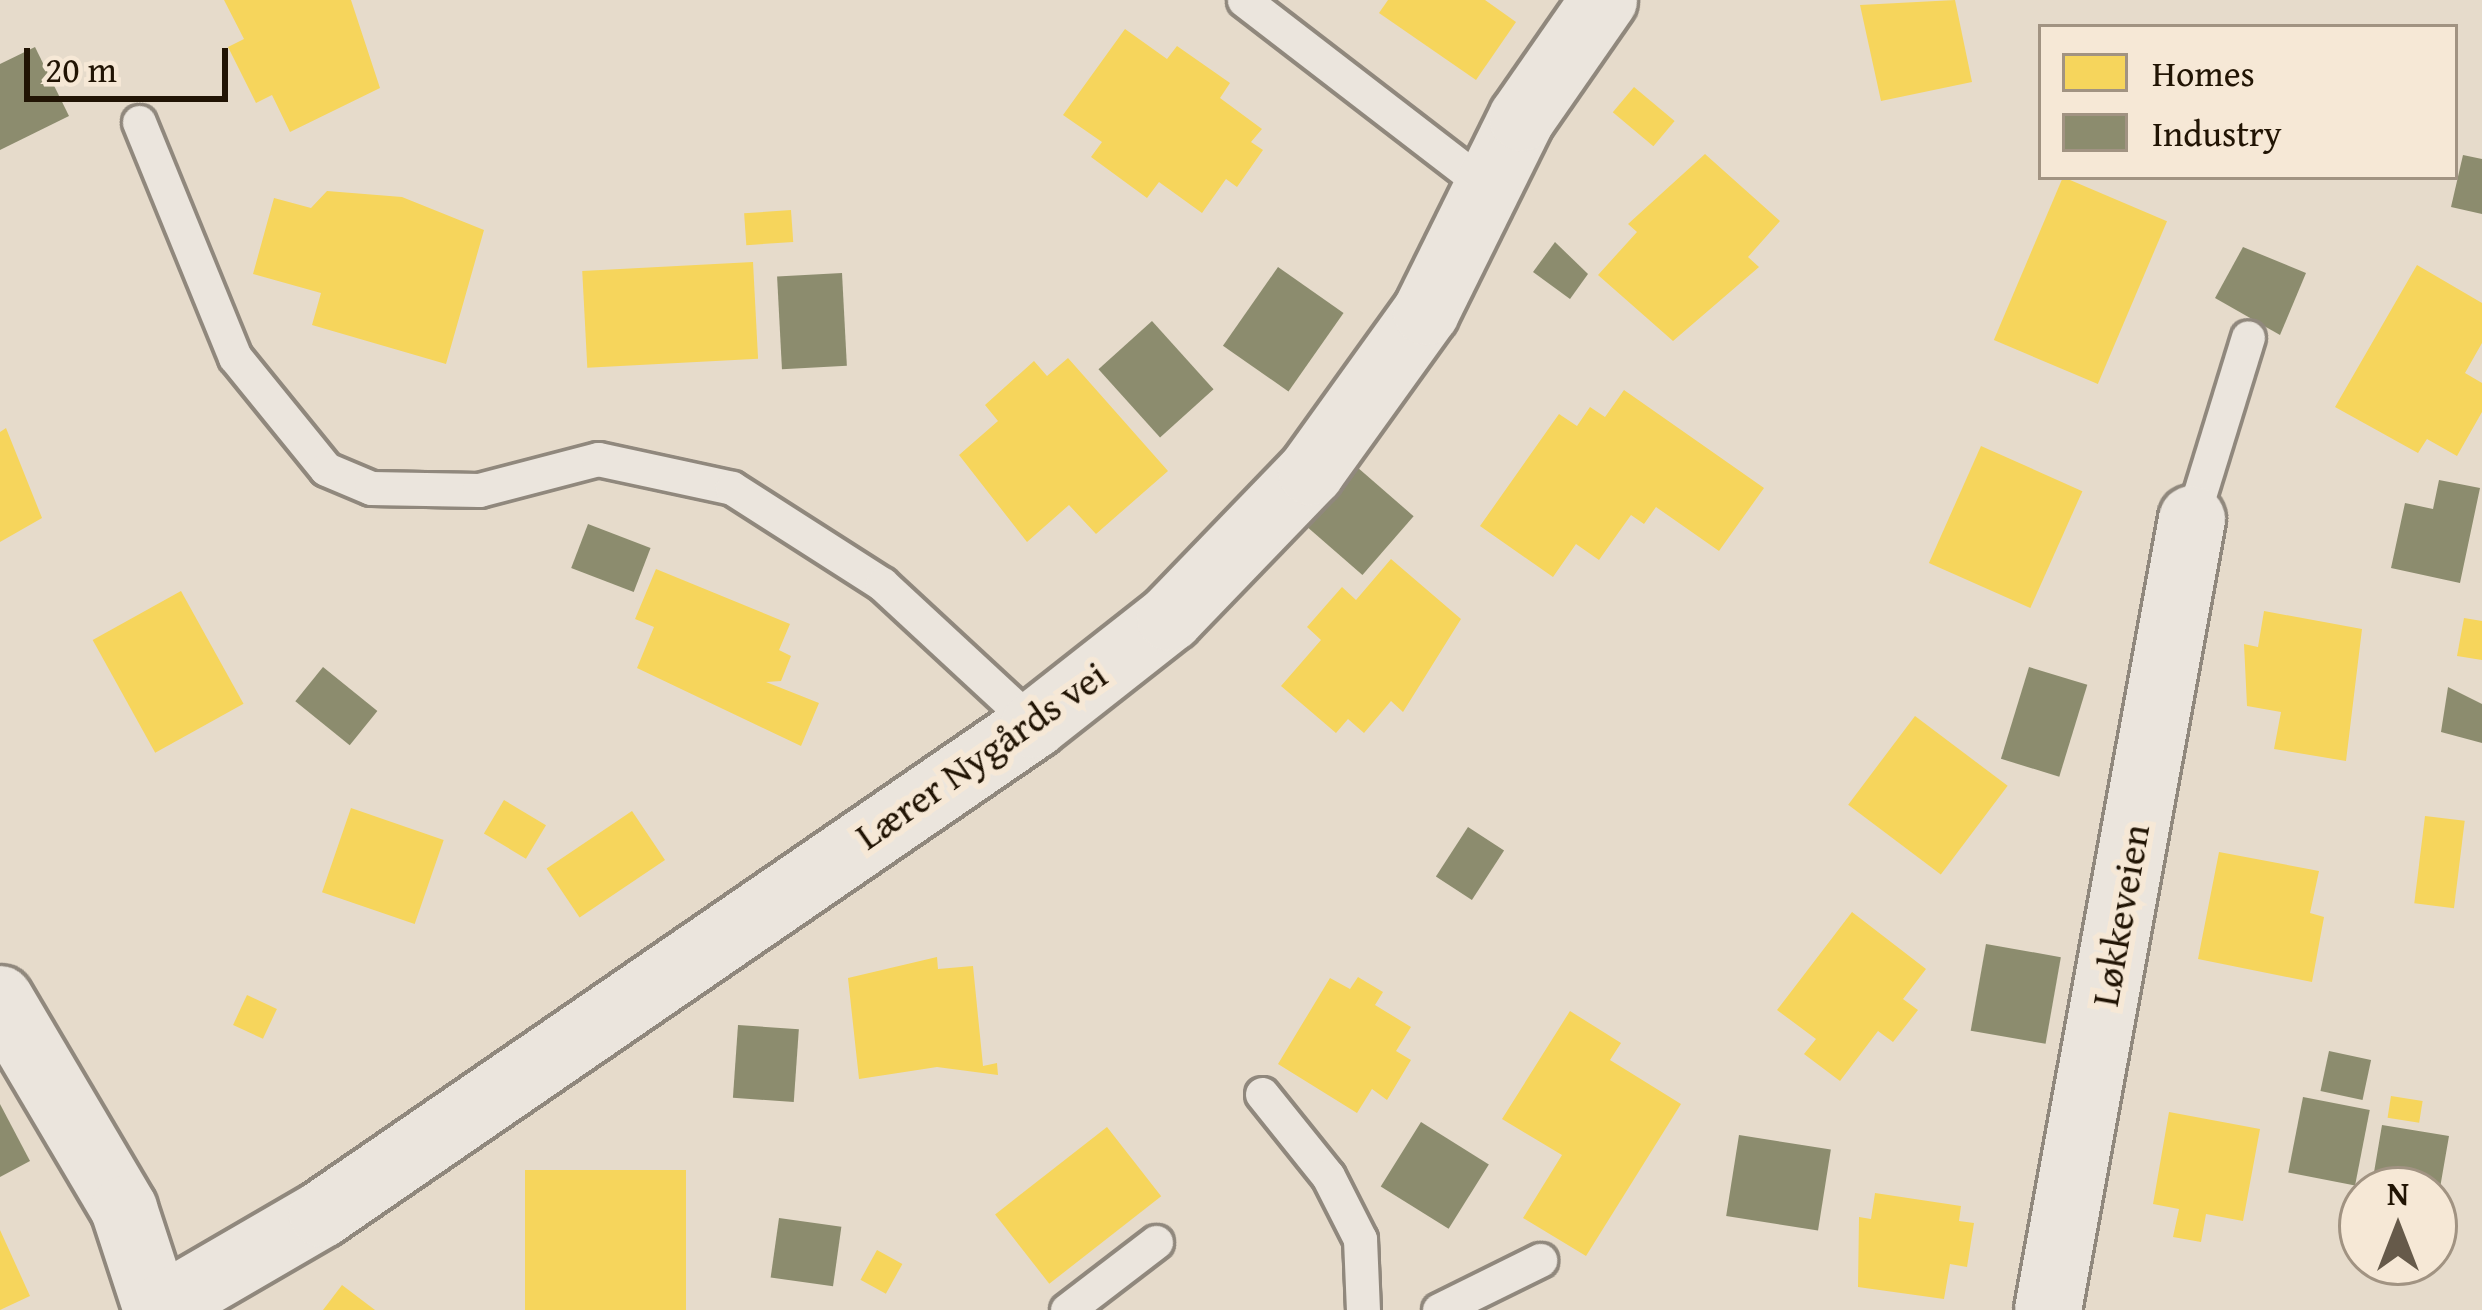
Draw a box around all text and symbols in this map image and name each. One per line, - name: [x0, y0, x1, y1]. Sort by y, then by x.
- scale bar: [30, 24, 234, 98]
- legend: [2038, 24, 2458, 180]
- text: 20 m: [45, 42, 117, 95]
- text: Homes: [2152, 46, 2255, 99]
- text: Industry: [2152, 106, 2282, 159]
- street label: Lærer Nygårds vei: [846, 651, 1116, 859]
- street label: Løkkeveien: [2081, 820, 2159, 1010]
- north arrow: [2338, 1166, 2458, 1286]
- text: N: [2387, 1169, 2409, 1217]

